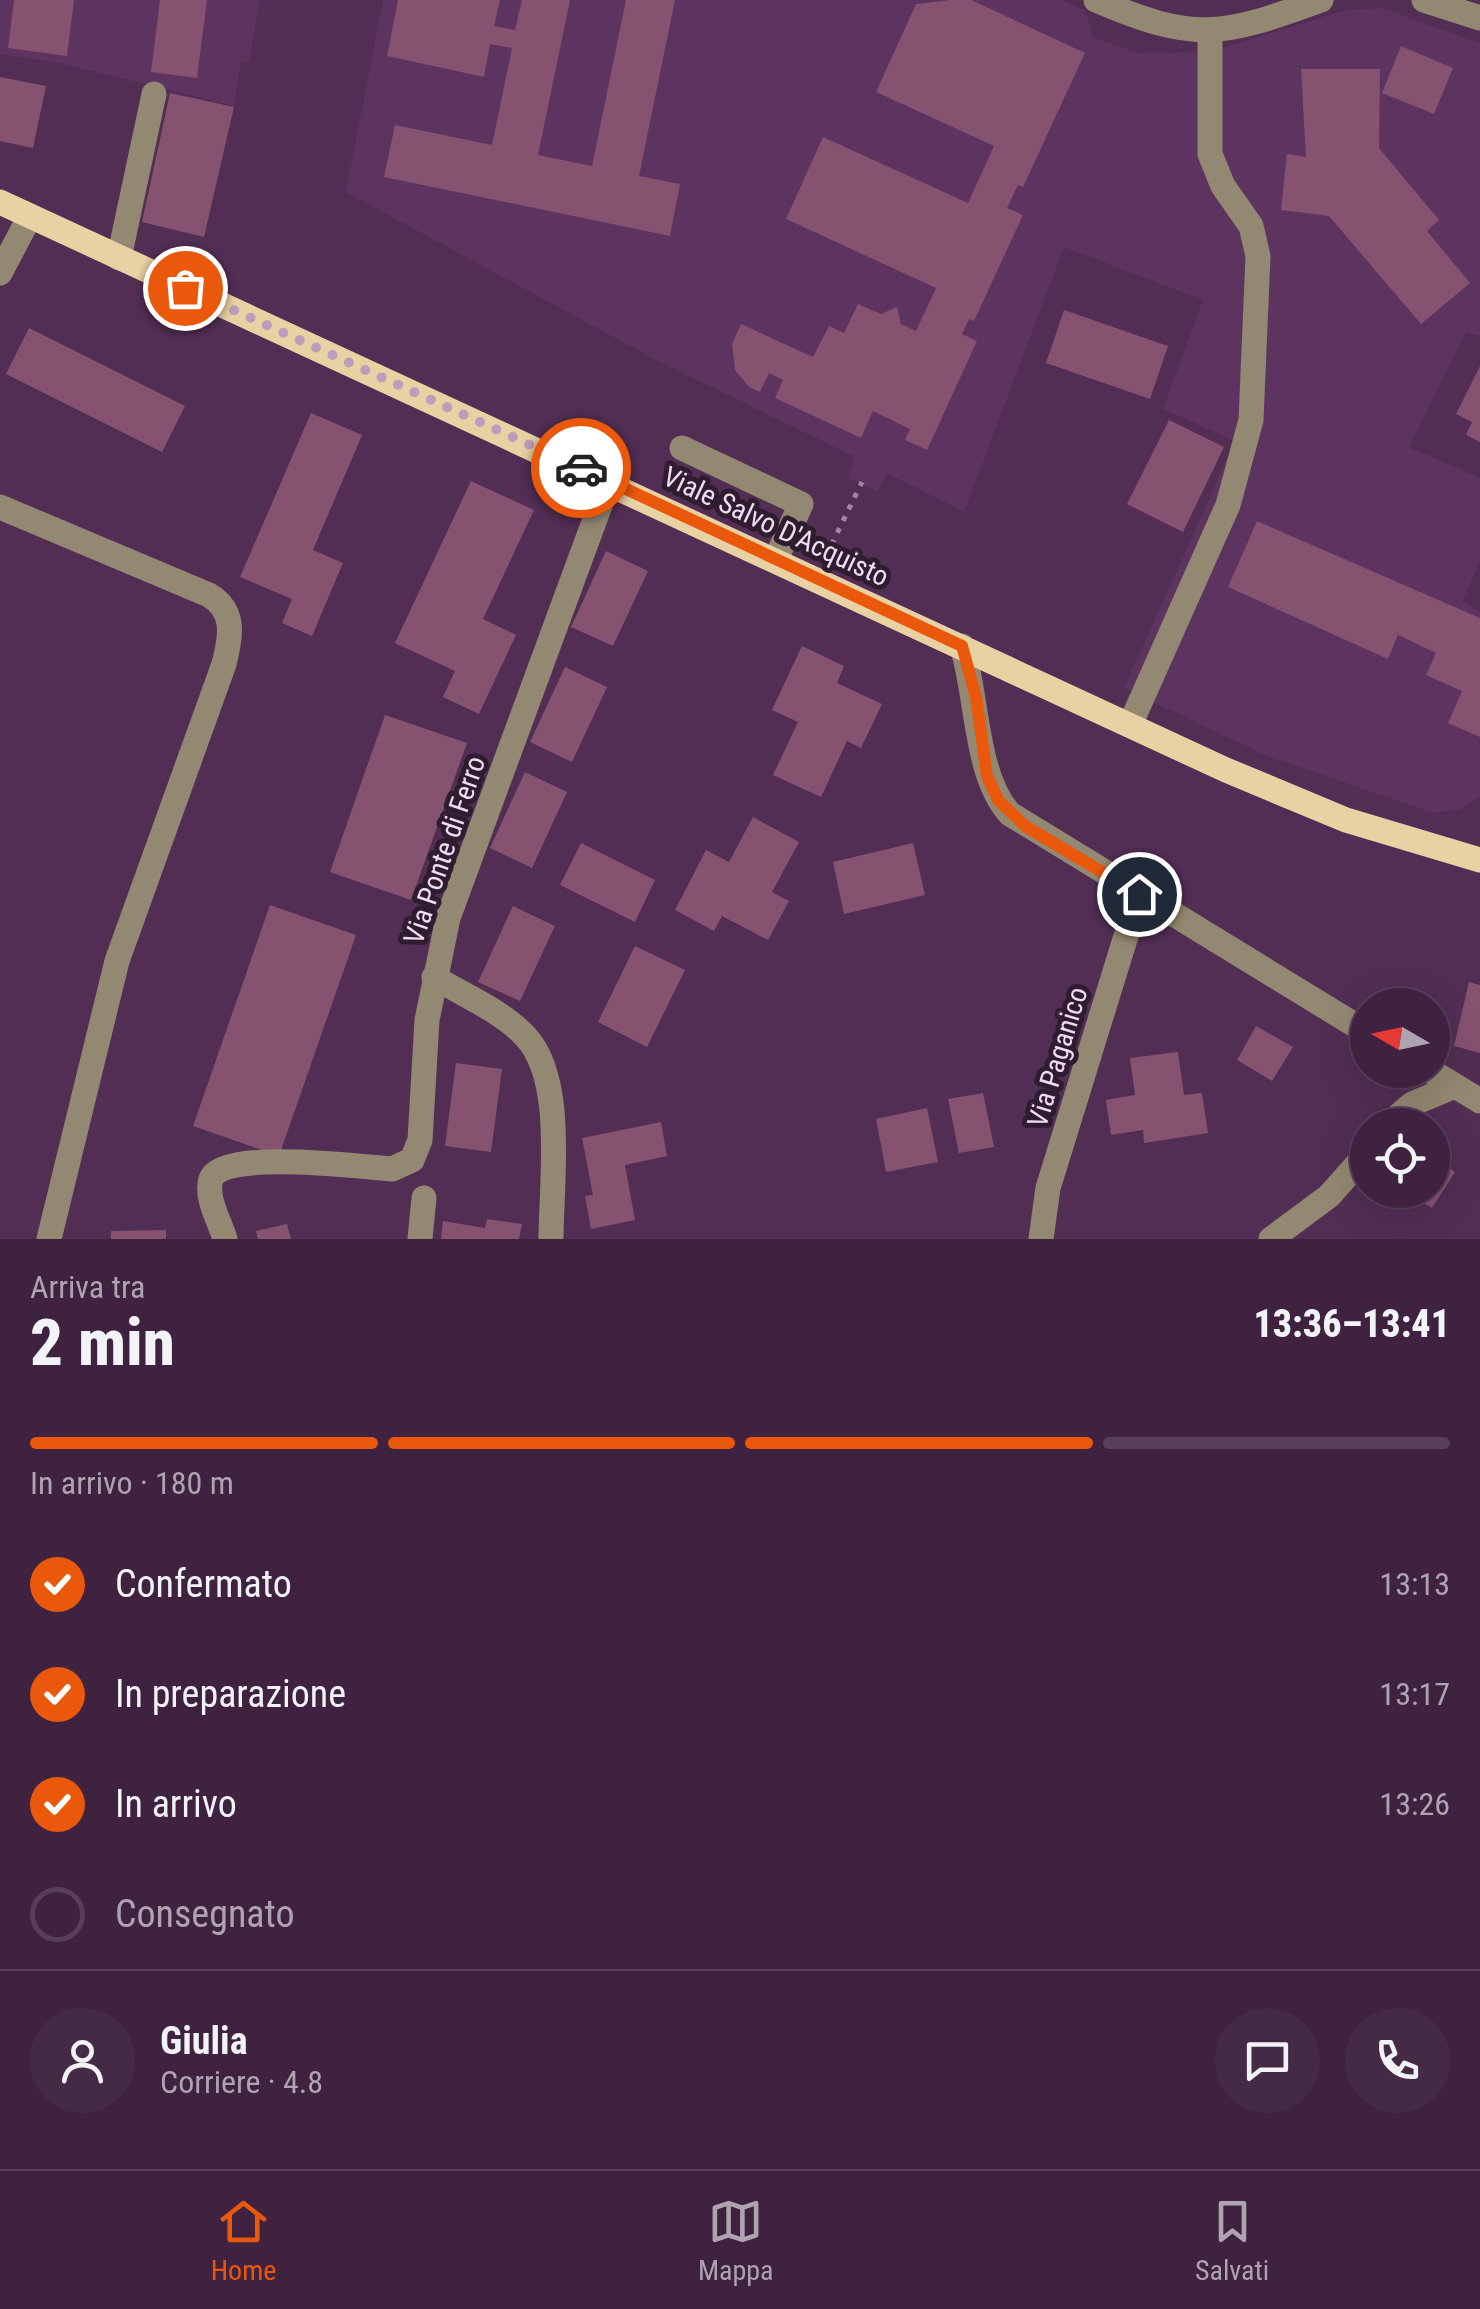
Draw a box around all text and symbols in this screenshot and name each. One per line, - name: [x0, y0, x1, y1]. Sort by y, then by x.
- pin: [143, 246, 228, 331]
- icon: bag: [158, 261, 213, 316]
- courier: [531, 418, 631, 518]
- icon: car: [554, 441, 609, 496]
- street label: Viale Salvo D'Acquisto: [658, 460, 894, 593]
- street label: Via Ponte di Ferro: [397, 752, 492, 949]
- pin: [1097, 852, 1182, 937]
- icon: home: [1112, 867, 1167, 922]
- street label: Via Paganico: [1021, 983, 1094, 1131]
- north arrow: [1350, 988, 1450, 1088]
- map controls: [1350, 988, 1450, 1208]
- button: locate: [1350, 1108, 1450, 1208]
- text: Arriva tra: [30, 1268, 145, 1306]
- text: 13:36–13:41: [1253, 1302, 1450, 1346]
- text: 2 min: [30, 1305, 175, 1381]
- text: In arrivo · 180 m: [30, 1464, 234, 1502]
- icon: check: [30, 1557, 85, 1612]
- text: Confermato: [115, 1562, 292, 1606]
- text: 13:13: [1379, 1565, 1450, 1603]
- icon: check: [30, 1667, 85, 1722]
- text: In preparazione: [115, 1672, 346, 1716]
- text: 13:17: [1379, 1675, 1450, 1713]
- icon: check: [30, 1777, 85, 1832]
- text: In arrivo: [115, 1782, 237, 1826]
- text: 13:26: [1379, 1785, 1450, 1823]
- text: Consegnato: [115, 1892, 294, 1936]
- button: person: [30, 2008, 135, 2113]
- button: chat: [1215, 2008, 1320, 2113]
- button: phone: [1345, 2008, 1450, 2113]
- text: Giulia: [160, 2019, 248, 2063]
- text: Corriere · 4.8: [160, 2063, 323, 2101]
- tab: Home: [211, 2194, 276, 2287]
- tab: Mappa: [698, 2194, 773, 2287]
- tab: Salvati: [1195, 2194, 1269, 2287]

